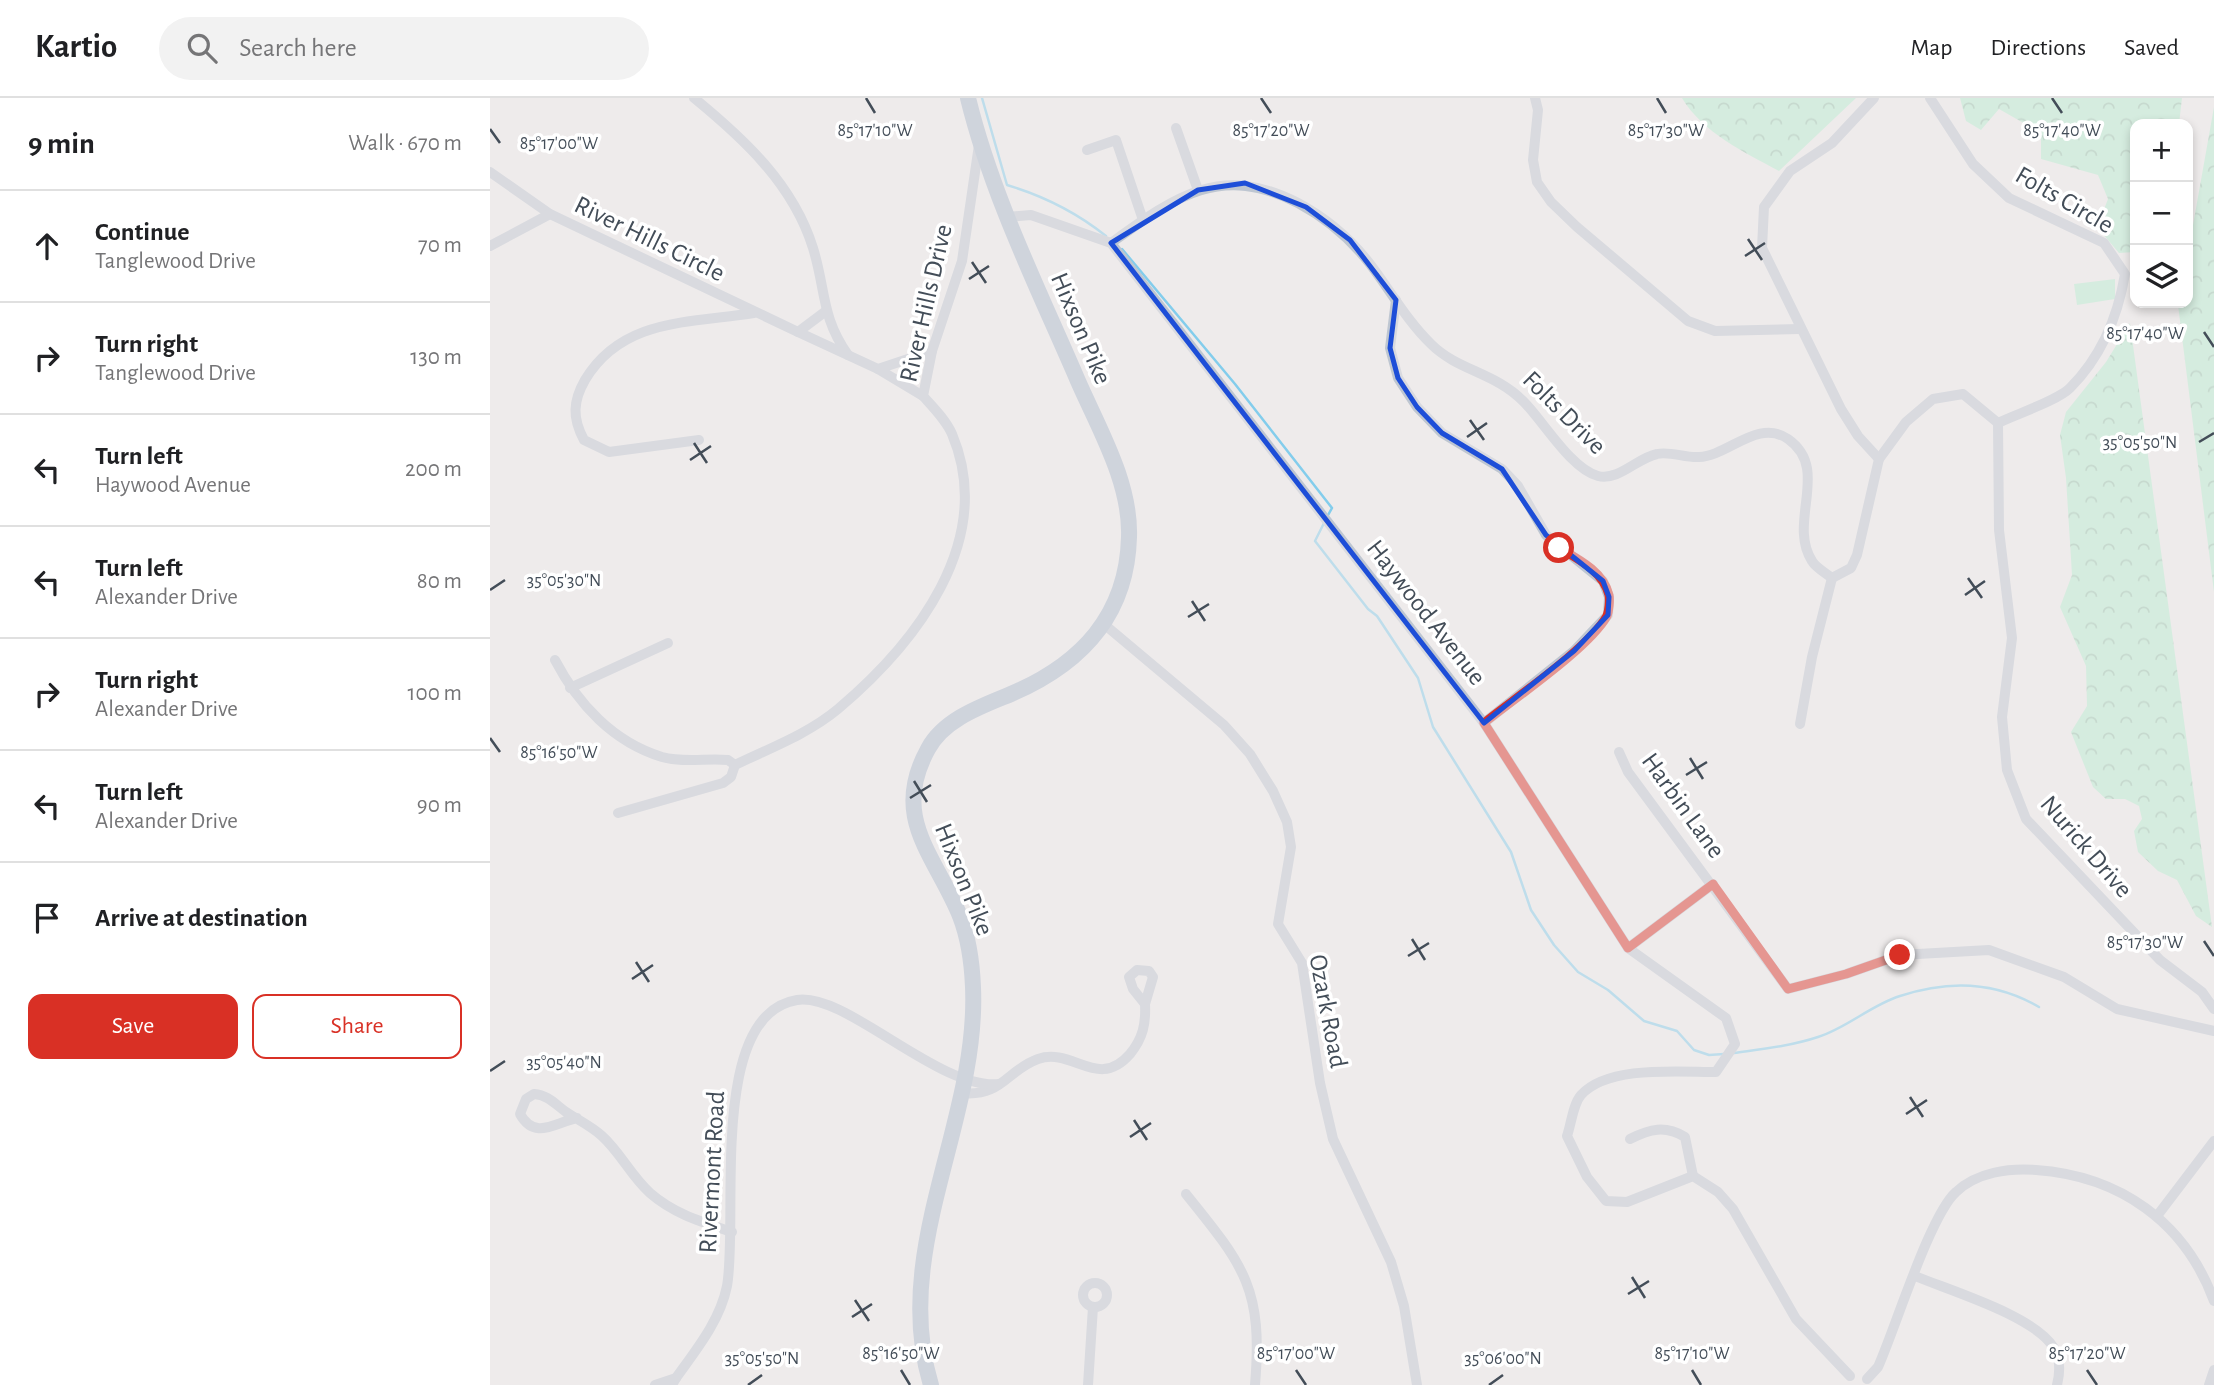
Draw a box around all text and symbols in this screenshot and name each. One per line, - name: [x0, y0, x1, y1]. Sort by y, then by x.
- search box: [159, 17, 649, 80]
- icon: search: [183, 29, 221, 67]
- text: Kartio: [35, 31, 117, 64]
- text: Search here: [239, 35, 357, 61]
- text: Map: [1910, 36, 1952, 60]
- text: Directions: [1990, 36, 2086, 60]
- text: Saved: [2124, 36, 2179, 60]
- map controls: [2130, 119, 2193, 308]
- button: +: [2130, 119, 2193, 182]
- text: 85°17'10"W: [837, 122, 913, 140]
- text: 85°17'20"W: [1232, 122, 1310, 140]
- text: 85°17'30"W: [1628, 122, 1704, 140]
- text: 85°17'40"W: [2023, 122, 2101, 140]
- text: 9 min: [28, 129, 95, 159]
- text: Walk · 670 m: [348, 132, 462, 155]
- text: 85°17'00"W: [520, 135, 598, 153]
- street label: Folts Circle: [2011, 162, 2118, 238]
- button: −: [2130, 182, 2193, 245]
- street label: River Hills Circle: [570, 191, 729, 286]
- text: Continue: [95, 219, 190, 245]
- street label: River Hills Drive: [895, 222, 957, 385]
- icon: ahead: [28, 227, 66, 265]
- text: 70 m: [418, 234, 462, 257]
- button: layers: [2130, 245, 2193, 308]
- text: Tanglewood Drive: [95, 250, 256, 273]
- street label: Hixson Pike: [1046, 269, 1116, 388]
- text: 85°17'40"W: [2106, 325, 2184, 343]
- text: Turn right: [95, 331, 198, 357]
- icon: right: [28, 339, 66, 377]
- text: 130 m: [410, 346, 462, 369]
- text: Tanglewood Drive: [95, 362, 256, 385]
- street label: Folts Drive: [1518, 366, 1611, 459]
- text: 35°05'50"N: [2103, 434, 2177, 452]
- text: Turn left: [95, 443, 183, 469]
- icon: left: [28, 451, 66, 489]
- text: 200 m: [405, 458, 462, 481]
- text: Haywood Avenue: [95, 474, 251, 497]
- route start: [1543, 532, 1574, 563]
- street label: Haywood Avenue: [1362, 535, 1491, 690]
- text: Turn left: [95, 555, 183, 581]
- icon: left: [28, 563, 66, 601]
- text: 80 m: [417, 570, 462, 593]
- text: 35°05'30"N: [527, 572, 601, 590]
- text: Alexander Drive: [95, 586, 238, 609]
- text: Turn right: [95, 667, 198, 693]
- icon: right: [28, 675, 66, 713]
- text: 100 m: [408, 682, 462, 705]
- text: Alexander Drive: [95, 698, 238, 721]
- text: 85°16'50"W: [520, 744, 598, 762]
- street label: Harbin Lane: [1637, 748, 1730, 863]
- text: Turn left: [95, 779, 183, 805]
- icon: left: [28, 787, 66, 825]
- street label: Nurick Drive: [2035, 791, 2137, 903]
- text: 90 m: [417, 794, 462, 817]
- text: Alexander Drive: [95, 810, 238, 833]
- street label: Hixson Pike: [930, 820, 998, 939]
- icon: arrive: [28, 899, 66, 937]
- text: Arrive at destination: [95, 905, 308, 931]
- text: 85°17'30"W: [2107, 934, 2183, 952]
- route end: [1884, 939, 1915, 970]
- street label: Ozark Road: [1304, 952, 1352, 1070]
- button: Save: [28, 994, 238, 1059]
- button: Share: [252, 994, 462, 1059]
- text: 35°05'40"N: [526, 1054, 602, 1072]
- street label: Rivermont Road: [695, 1090, 729, 1254]
- text: 85°16'50"W: [862, 1345, 940, 1363]
- text: 85°17'00"W: [1257, 1345, 1335, 1363]
- text: 85°17'10"W: [1654, 1345, 1730, 1363]
- text: 85°17'20"W: [2048, 1345, 2126, 1363]
- text: 35°05'50"N: [725, 1350, 799, 1368]
- text: 35°06'00"N: [1464, 1350, 1542, 1368]

